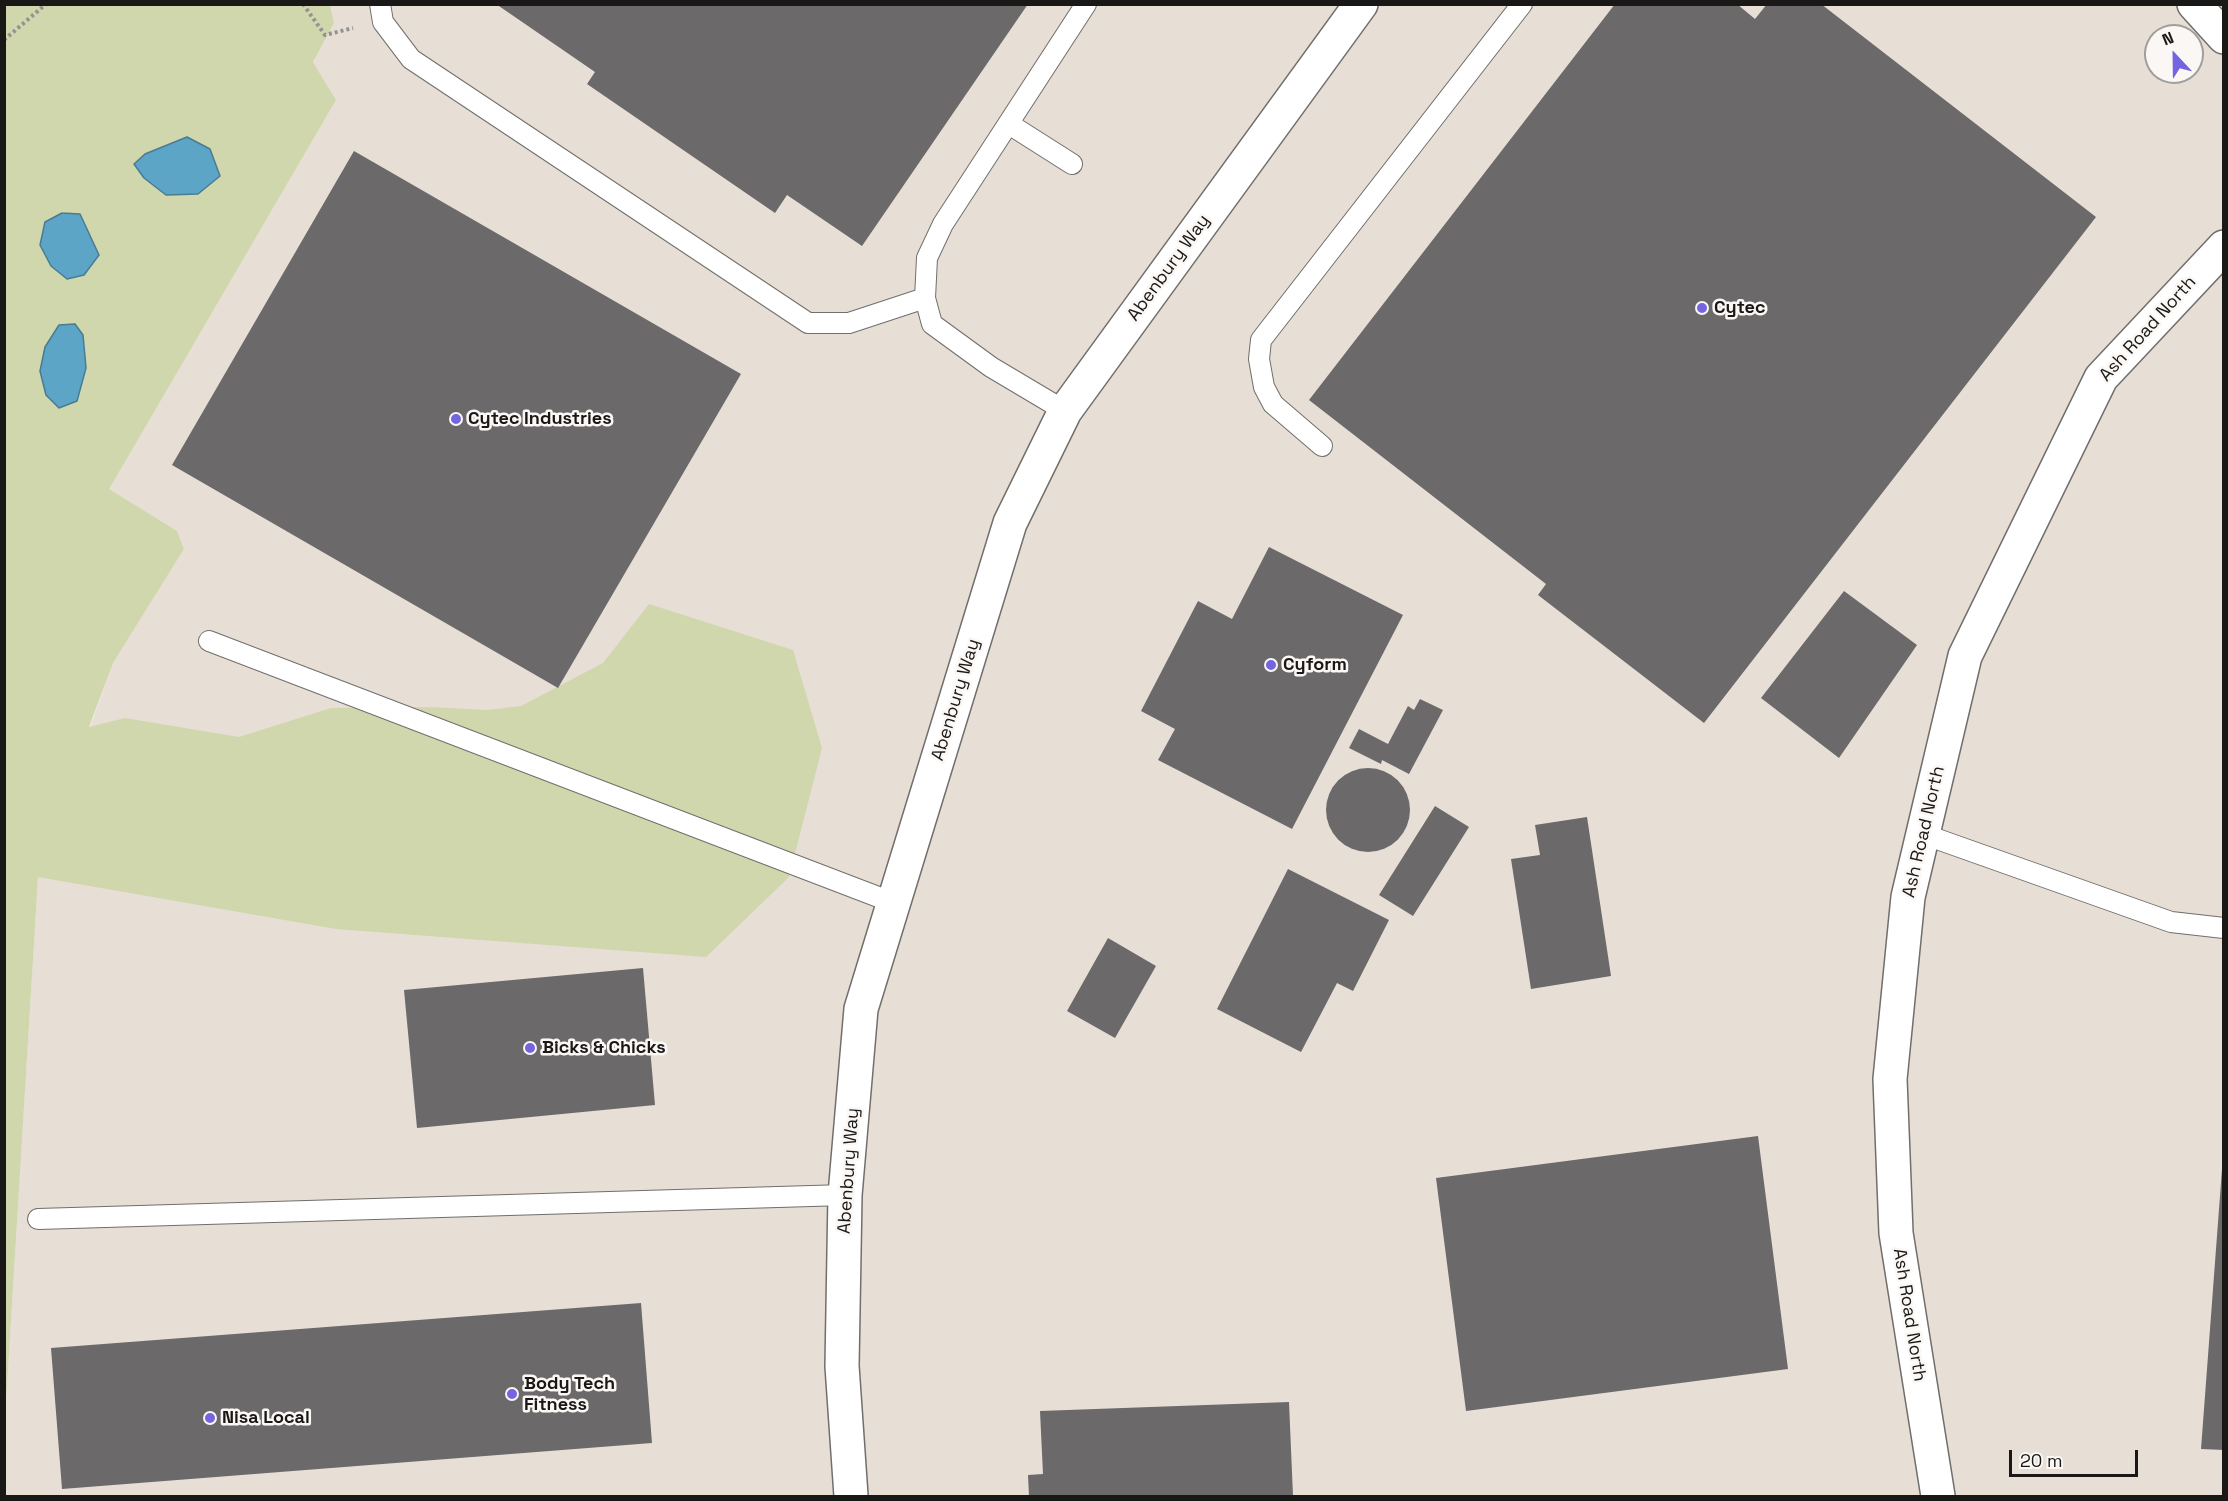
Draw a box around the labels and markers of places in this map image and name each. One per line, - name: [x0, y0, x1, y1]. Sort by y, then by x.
- place label: Cytec: [1714, 297, 1765, 319]
- marker: Cytec: [1695, 301, 1709, 315]
- place label: Cytec Industries: [468, 408, 612, 430]
- marker: Cytec Industries: [449, 412, 463, 426]
- place label: Cyform: [1283, 654, 1347, 676]
- marker: Cyform: [1264, 658, 1278, 672]
- place label: Bicks & Chicks: [542, 1037, 666, 1059]
- marker: Bicks & Chicks: [523, 1041, 537, 1055]
- place label: Body Tech Fitness: [524, 1373, 615, 1416]
- marker: Body Tech Fitness: [505, 1387, 519, 1401]
- place label: Nisa Local: [222, 1407, 310, 1429]
- marker: Nisa Local: [203, 1411, 217, 1425]

